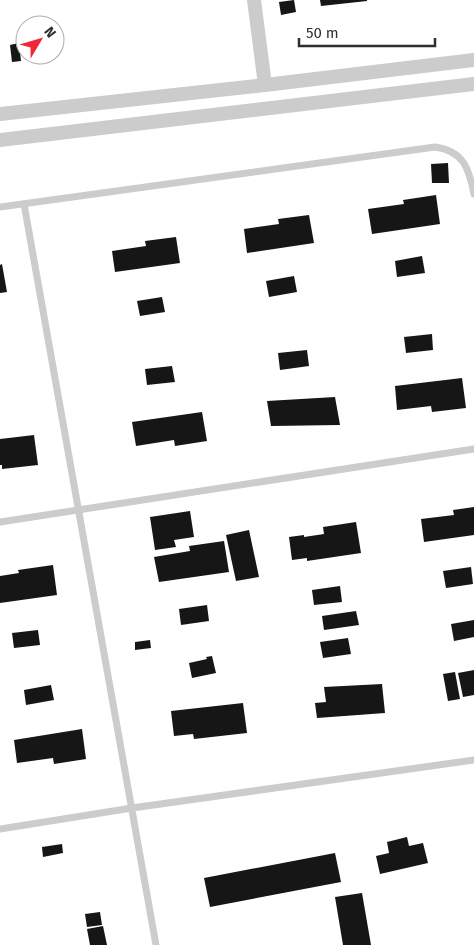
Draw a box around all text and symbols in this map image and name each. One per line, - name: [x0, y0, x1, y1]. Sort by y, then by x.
- north arrow: [15, 15, 65, 65]
- scale bar: [299, 15, 435, 47]
- text: N: [40, 23, 59, 41]
- text: 50 m: [306, 24, 339, 42]

